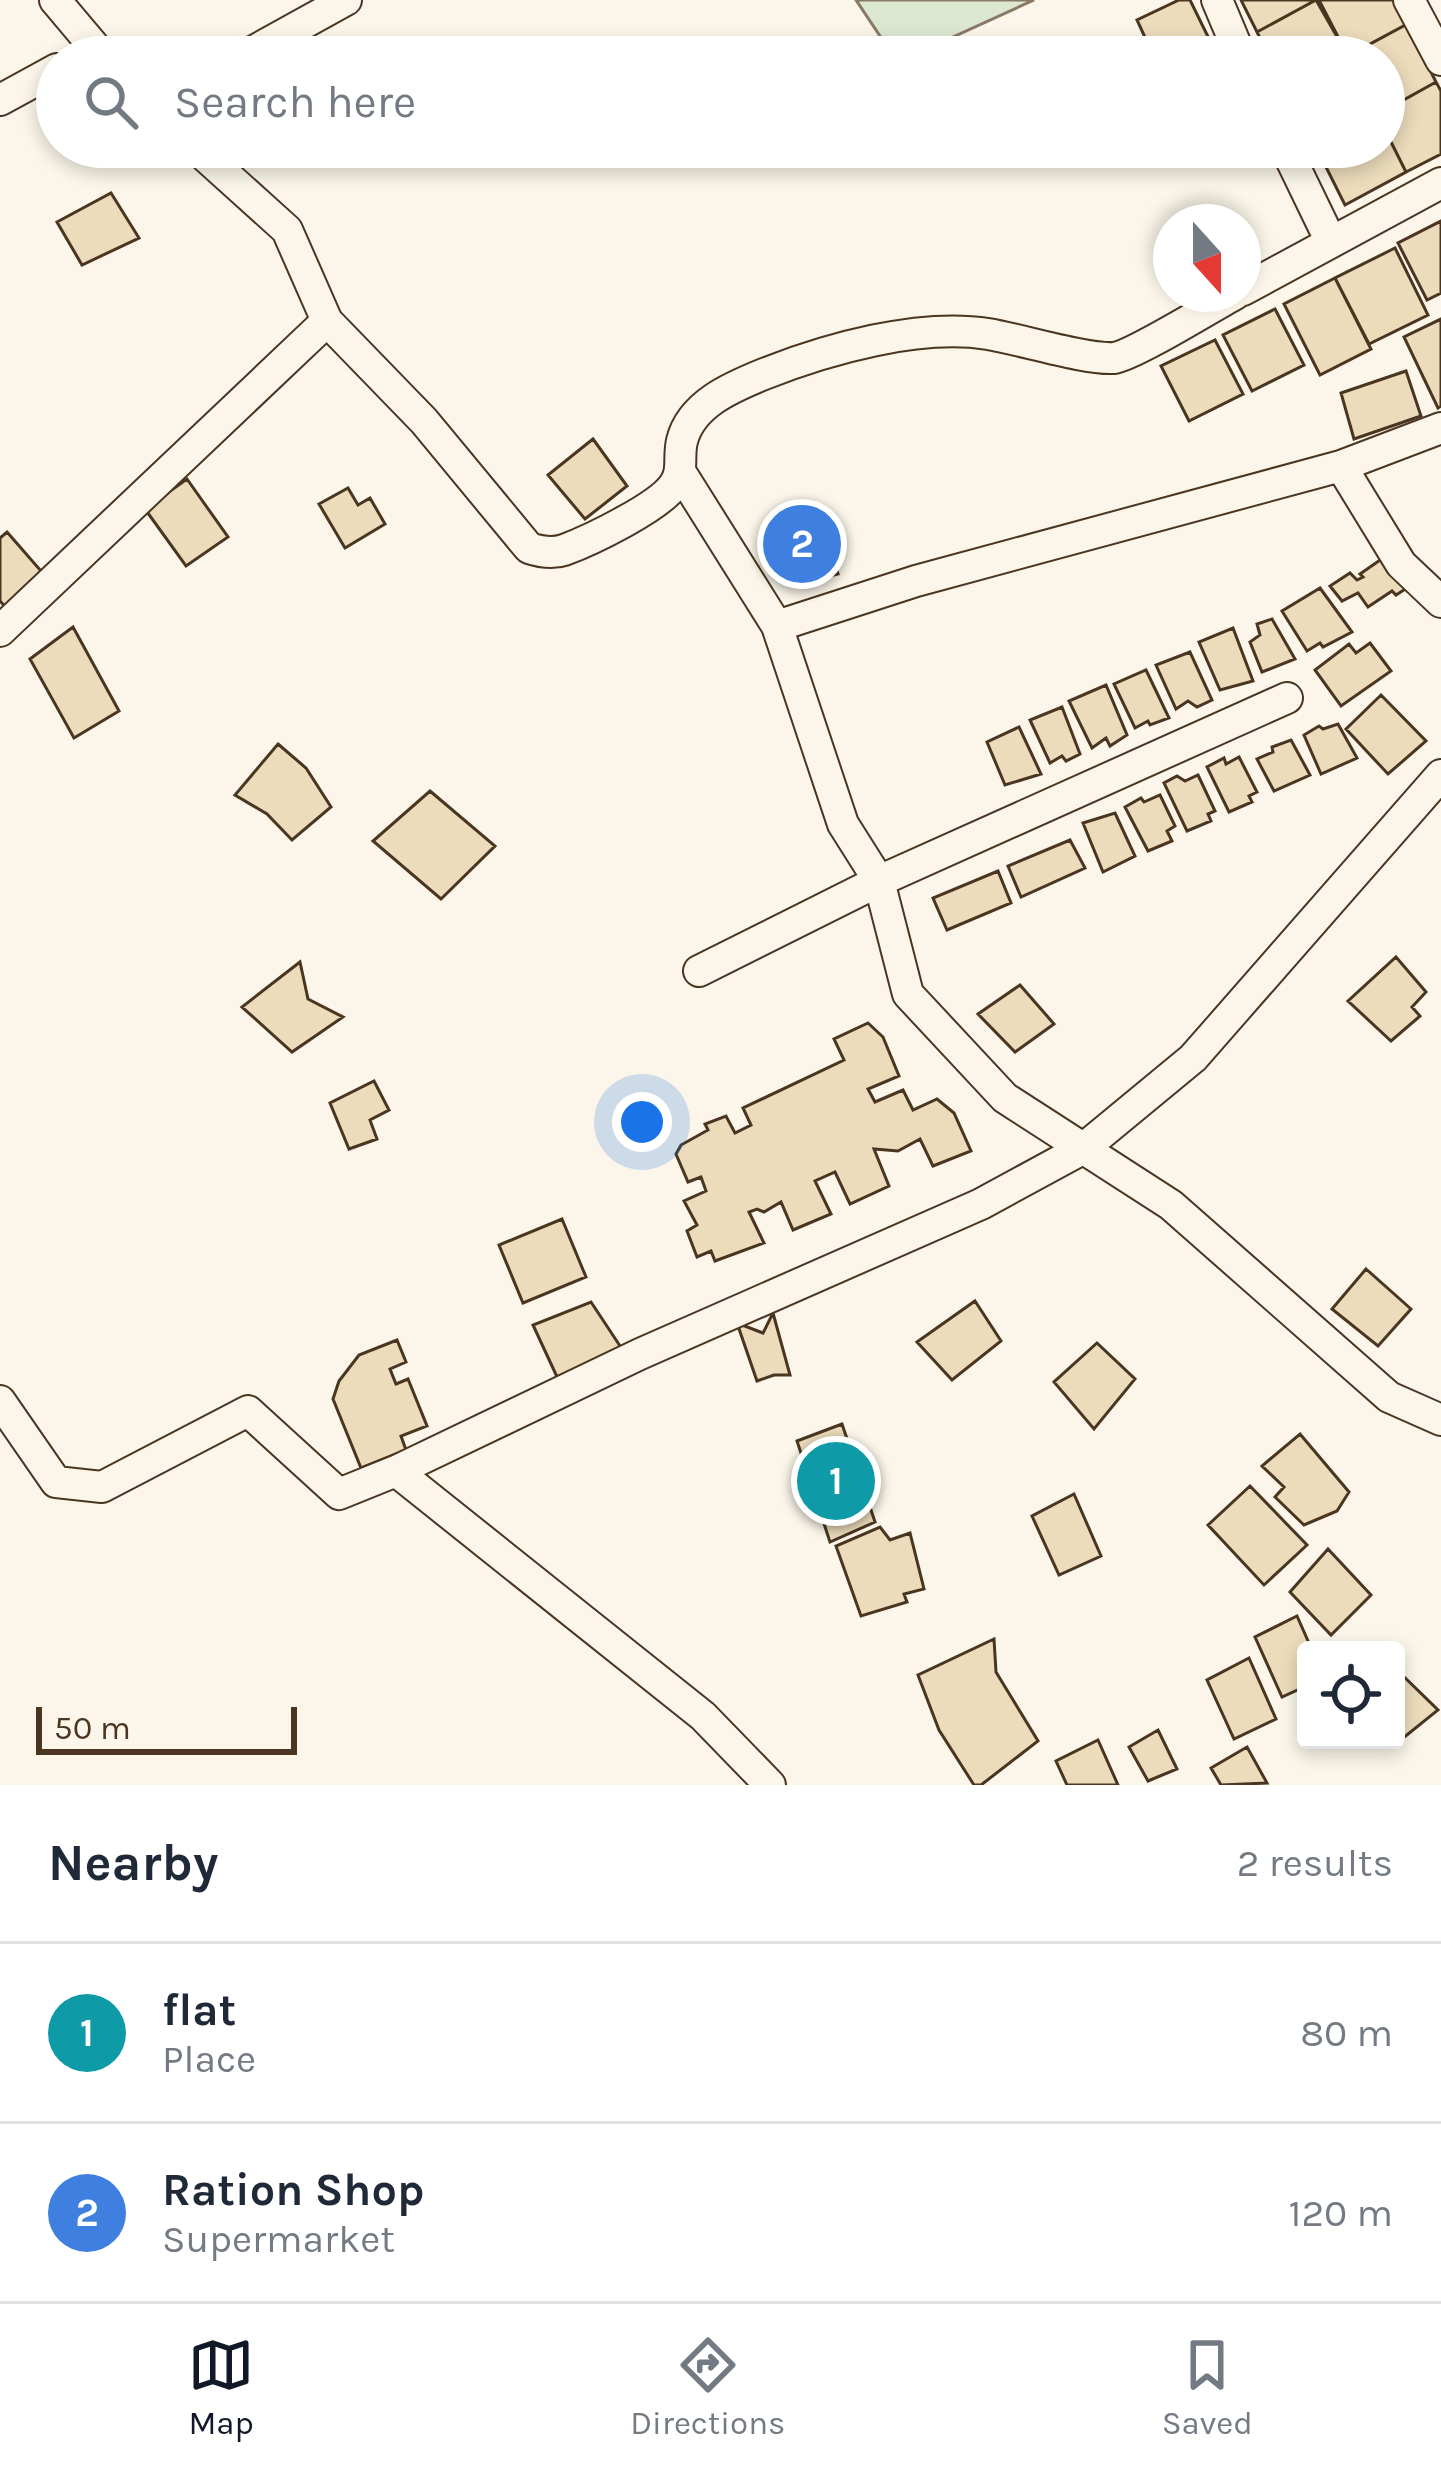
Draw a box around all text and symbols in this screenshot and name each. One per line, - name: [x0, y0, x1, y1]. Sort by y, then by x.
- search box: [36, 36, 1405, 168]
- icon: search: [78, 69, 144, 135]
- text: Search here: [174, 76, 416, 128]
- north arrow: [1153, 204, 1261, 312]
- pin: 2: [763, 499, 841, 589]
- your location: [612, 1092, 672, 1152]
- pin: 1: [797, 1436, 875, 1526]
- map controls: [1297, 1641, 1405, 1749]
- button: locate: [1297, 1641, 1405, 1749]
- scale bar: [36, 1701, 297, 1754]
- text: 50 m: [54, 1709, 131, 1747]
- text: Nearby: [48, 1833, 218, 1893]
- text: 2 results: [1237, 1840, 1393, 1886]
- text: flat: [162, 1984, 236, 2036]
- text: 1: [80, 2010, 94, 2056]
- text: 80 m: [1300, 2010, 1393, 2056]
- text: Place: [162, 2036, 256, 2082]
- text: Ration Shop: [162, 2164, 424, 2216]
- text: 2: [75, 2190, 99, 2236]
- text: 120 m: [1289, 2190, 1393, 2236]
- text: Supermarket: [162, 2216, 395, 2262]
- tab: Map: [188, 2332, 254, 2442]
- tab: Directions: [630, 2332, 785, 2442]
- tab: Saved: [1162, 2332, 1253, 2442]

